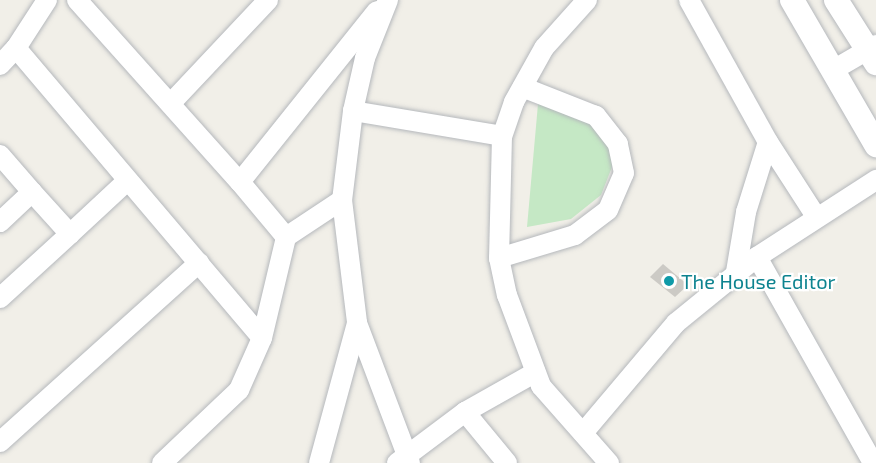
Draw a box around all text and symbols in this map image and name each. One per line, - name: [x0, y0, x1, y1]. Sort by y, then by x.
- place label: The House Editor: [681, 269, 836, 293]
- marker: The House Editor: [662, 274, 676, 288]

